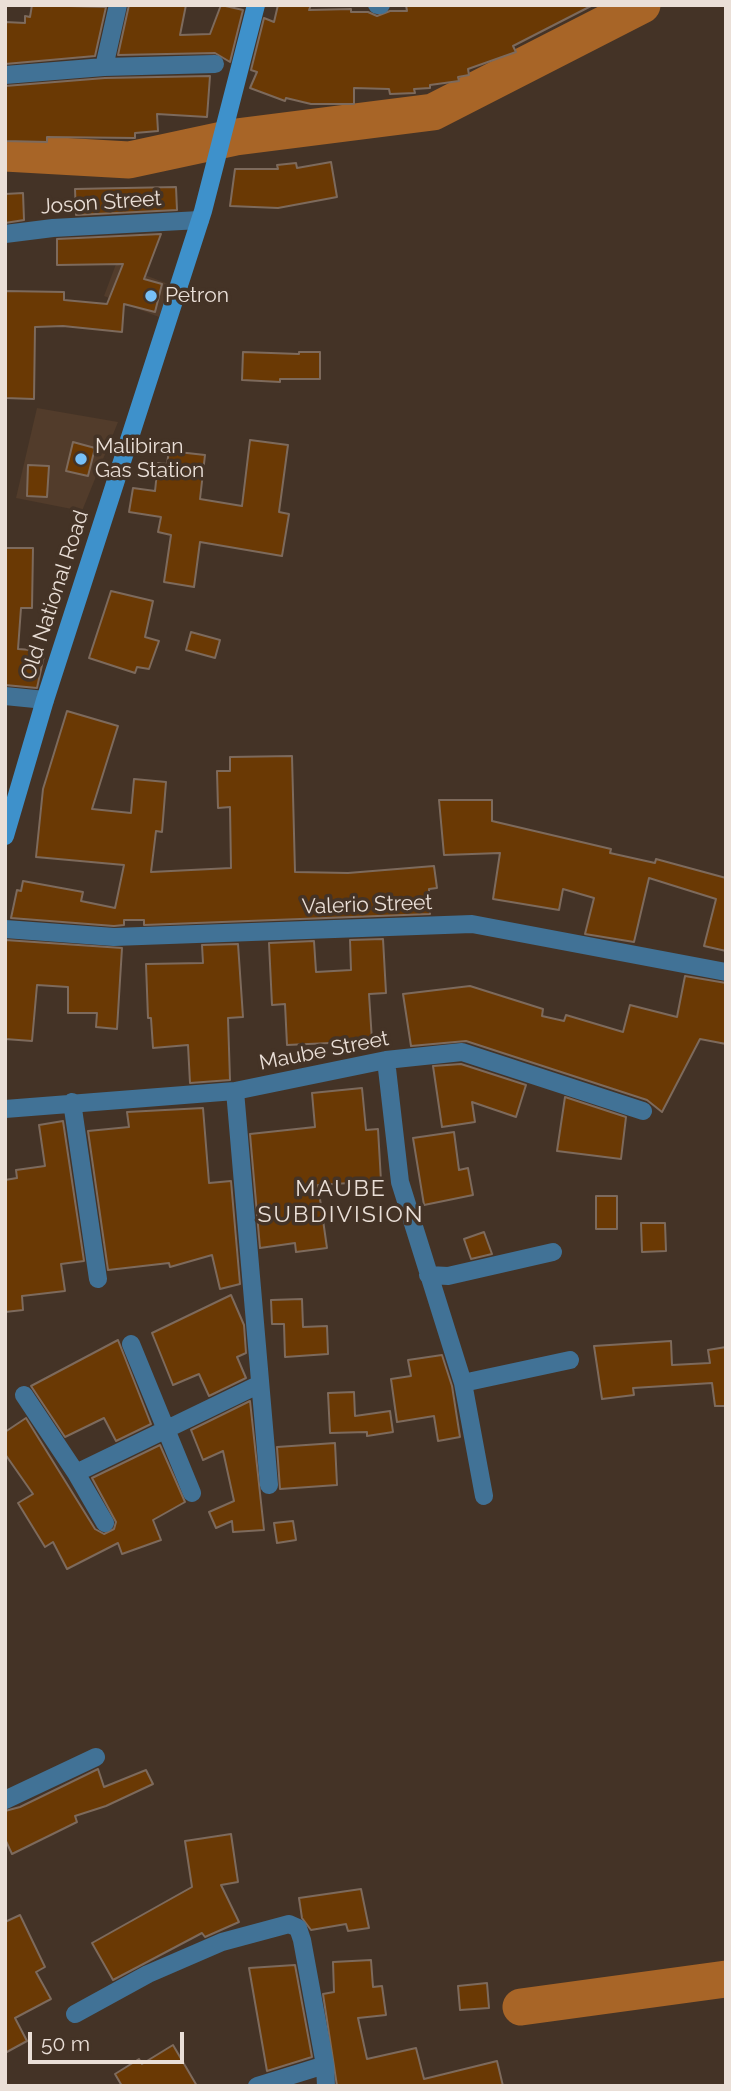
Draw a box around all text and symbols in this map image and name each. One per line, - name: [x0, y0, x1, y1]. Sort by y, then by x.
- street label: Joson Street: [40, 186, 162, 220]
- place label: Petron: [165, 283, 229, 309]
- marker: Petron: [143, 288, 159, 304]
- place label: Malibiran Gas Station: [95, 434, 204, 484]
- marker: Malibiran Gas Station: [73, 451, 89, 467]
- street label: Old National Road: [16, 507, 94, 683]
- street label: Valerio Street: [301, 890, 433, 920]
- street label: Maube Street: [257, 1026, 391, 1076]
- district label: MAUBE SUBDIVISION: [259, 1175, 423, 1229]
- scale bar: [32, 2018, 187, 2062]
- text: 50 m: [41, 2031, 90, 2056]

